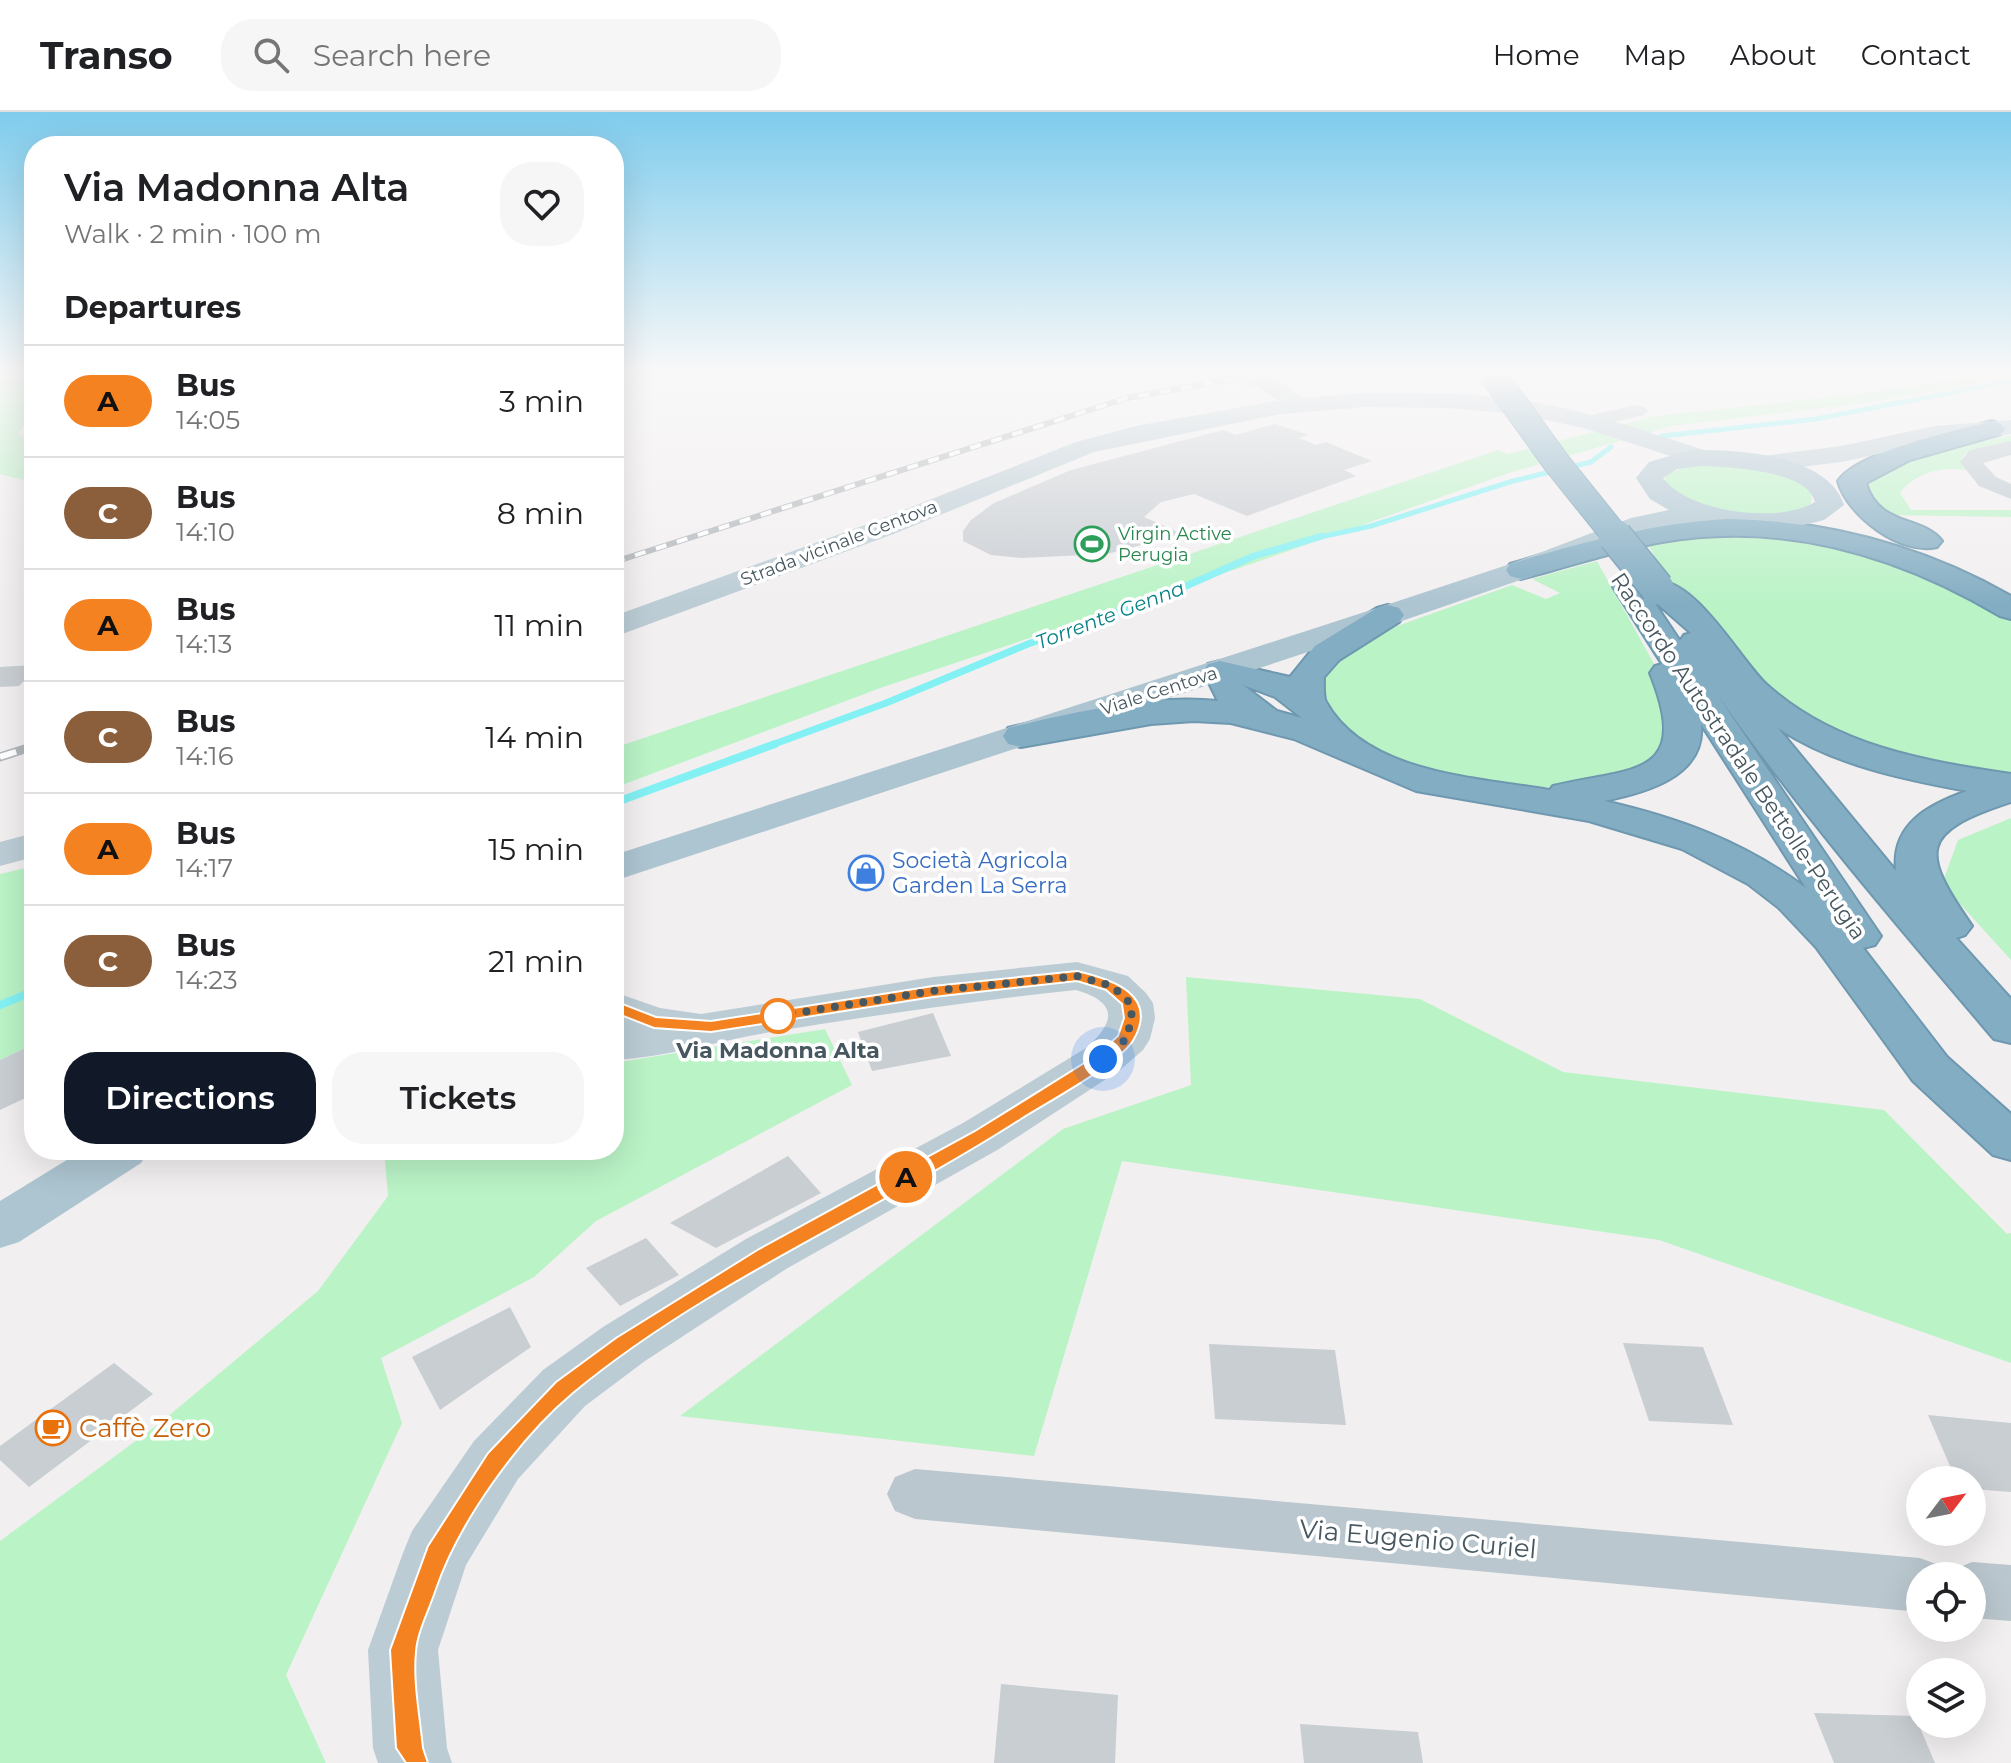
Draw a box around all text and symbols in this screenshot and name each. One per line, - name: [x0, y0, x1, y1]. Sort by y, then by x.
- search box: [221, 19, 781, 91]
- text: Transo: [40, 32, 173, 79]
- icon: search: [249, 33, 293, 77]
- text: Search here: [313, 37, 491, 74]
- text: Home: [1493, 38, 1580, 72]
- text: Map: [1624, 38, 1686, 72]
- text: About: [1730, 38, 1817, 72]
- text: Contact: [1861, 38, 1971, 72]
- button: heart: [500, 162, 584, 246]
- text: Via Madonna Alta: [64, 164, 409, 211]
- text: Walk · 2 min · 100 m: [64, 218, 322, 250]
- text: Departures: [64, 289, 241, 326]
- text: Bus: [176, 367, 236, 404]
- text: 3 min: [499, 383, 584, 420]
- text: A: [97, 384, 119, 418]
- text: 14:05: [176, 404, 240, 436]
- text: Bus: [176, 479, 236, 516]
- text: 8 min: [497, 495, 584, 532]
- street label: Strada vicinale Centova: [737, 495, 941, 591]
- text: C: [98, 496, 118, 530]
- text: 14:10: [176, 516, 235, 548]
- place label: Virgin Active Perugia: [1118, 523, 1232, 566]
- sports icon: Virgin Active Perugia: [1073, 525, 1111, 563]
- street label: Raccordo Autostradale Bettolle-Perugia: [1605, 568, 1872, 945]
- water label: Torrente Genna: [1032, 576, 1188, 654]
- text: Bus: [176, 591, 236, 628]
- text: 11 min: [494, 607, 584, 644]
- text: A: [97, 608, 119, 642]
- text: 14:13: [176, 628, 232, 660]
- street label: Viale Centova: [1098, 662, 1220, 720]
- text: Bus: [176, 703, 236, 740]
- text: 14 min: [485, 719, 584, 756]
- text: C: [98, 720, 118, 754]
- text: 14:16: [176, 740, 233, 772]
- text: Bus: [176, 815, 236, 852]
- text: 15 min: [488, 831, 584, 868]
- text: A: [97, 832, 119, 866]
- place label: Società Agricola Garden La Serra: [892, 847, 1068, 899]
- text: 14:17: [176, 852, 233, 884]
- shop icon: Società Agricola Garden La Serra: [847, 854, 885, 892]
- text: Bus: [176, 927, 236, 964]
- text: 21 min: [488, 943, 584, 980]
- text: C: [98, 944, 118, 978]
- text: 14:23: [176, 964, 238, 996]
- marker: Via Madonna Alta: [761, 999, 795, 1033]
- place label: Via Madonna Alta: [675, 1037, 880, 1064]
- your location: [1083, 1039, 1123, 1079]
- button: Directions: [64, 1052, 316, 1144]
- button: Tickets: [332, 1052, 584, 1144]
- line badge: A: [880, 1151, 932, 1203]
- text: A: [895, 1160, 917, 1194]
- cafe icon: Caffè Zero: [34, 1409, 72, 1447]
- place label: Caffè Zero: [79, 1412, 211, 1444]
- north arrow: [1906, 1466, 1986, 1546]
- map controls: [1906, 1466, 1986, 1738]
- street label: Via Eugenio Curiel: [1298, 1513, 1538, 1565]
- button: locate: [1906, 1562, 1986, 1642]
- button: layers: [1906, 1658, 1986, 1738]

